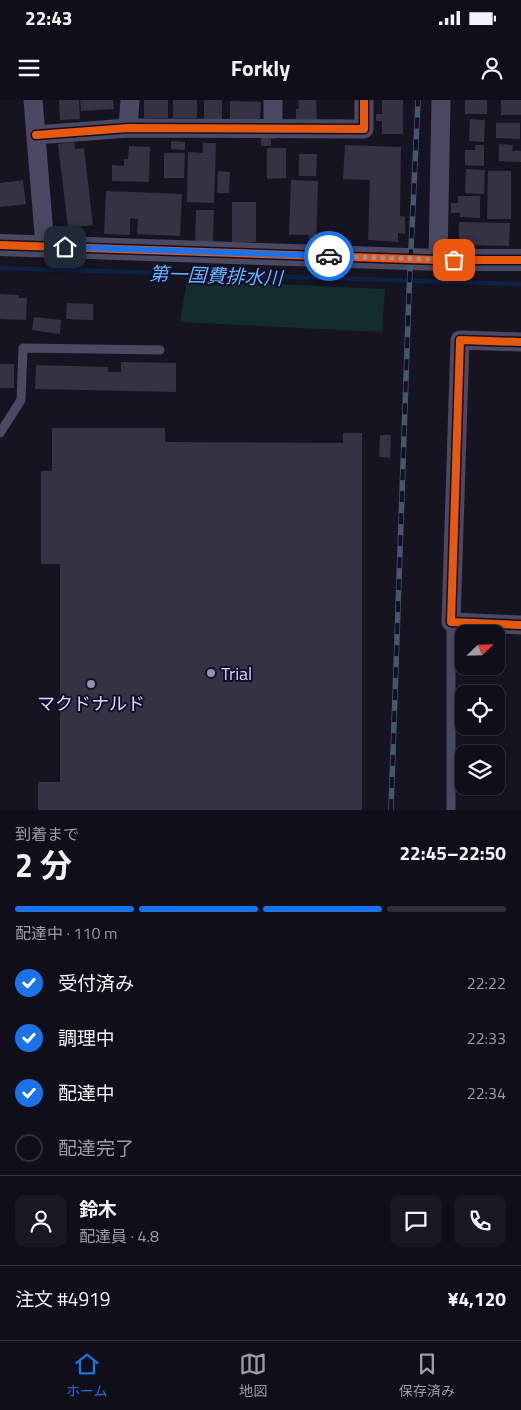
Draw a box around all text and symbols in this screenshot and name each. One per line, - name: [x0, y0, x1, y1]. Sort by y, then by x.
- text: 22:43: [25, 3, 72, 32]
- text: Forkly: [231, 51, 290, 85]
- icon: menu: [15, 54, 43, 82]
- icon: person: [478, 54, 506, 82]
- pin: [44, 226, 86, 268]
- courier: [304, 231, 354, 281]
- icon: home: [51, 233, 79, 261]
- pin: [433, 239, 475, 281]
- icon: car: [315, 242, 343, 270]
- icon: bag: [440, 246, 468, 274]
- water label: 第一国費排水川: [149, 258, 285, 292]
- north arrow: [455, 625, 505, 675]
- map controls: [455, 625, 505, 795]
- place label: Trial: [221, 660, 252, 687]
- marker: Trial: [205, 667, 217, 679]
- marker: マクドナルド: [85, 678, 97, 690]
- button: locate: [455, 685, 505, 735]
- place label: マクドナルド: [37, 690, 145, 717]
- button: layers: [455, 745, 505, 795]
- text: 到着まで: [15, 822, 79, 846]
- text: 22:45–22:50: [399, 838, 506, 867]
- text: 2 分: [15, 841, 72, 889]
- text: 配達中 · 110 m: [15, 921, 117, 945]
- text: 受付済み: [58, 968, 134, 997]
- icon: check: [15, 969, 43, 997]
- text: 22:22: [467, 971, 506, 995]
- text: 調理中: [58, 1023, 115, 1052]
- icon: check: [15, 1024, 43, 1052]
- text: 22:33: [467, 1026, 506, 1050]
- text: 配達中: [58, 1078, 115, 1107]
- icon: check: [15, 1079, 43, 1107]
- text: 22:34: [467, 1081, 506, 1105]
- text: 配達完了: [58, 1133, 134, 1162]
- text: 鈴木: [79, 1194, 117, 1223]
- button: person: [15, 1195, 67, 1247]
- button: chat: [390, 1195, 442, 1247]
- button: phone: [454, 1195, 506, 1247]
- text: 配達員 · 4.8: [79, 1224, 159, 1248]
- text: 注文 #4919: [15, 1284, 110, 1313]
- text: ¥4,120: [448, 1284, 506, 1313]
- tab: ホーム: [66, 1350, 107, 1401]
- tab: 地図: [239, 1350, 267, 1401]
- tab: 保存済み: [399, 1350, 455, 1401]

